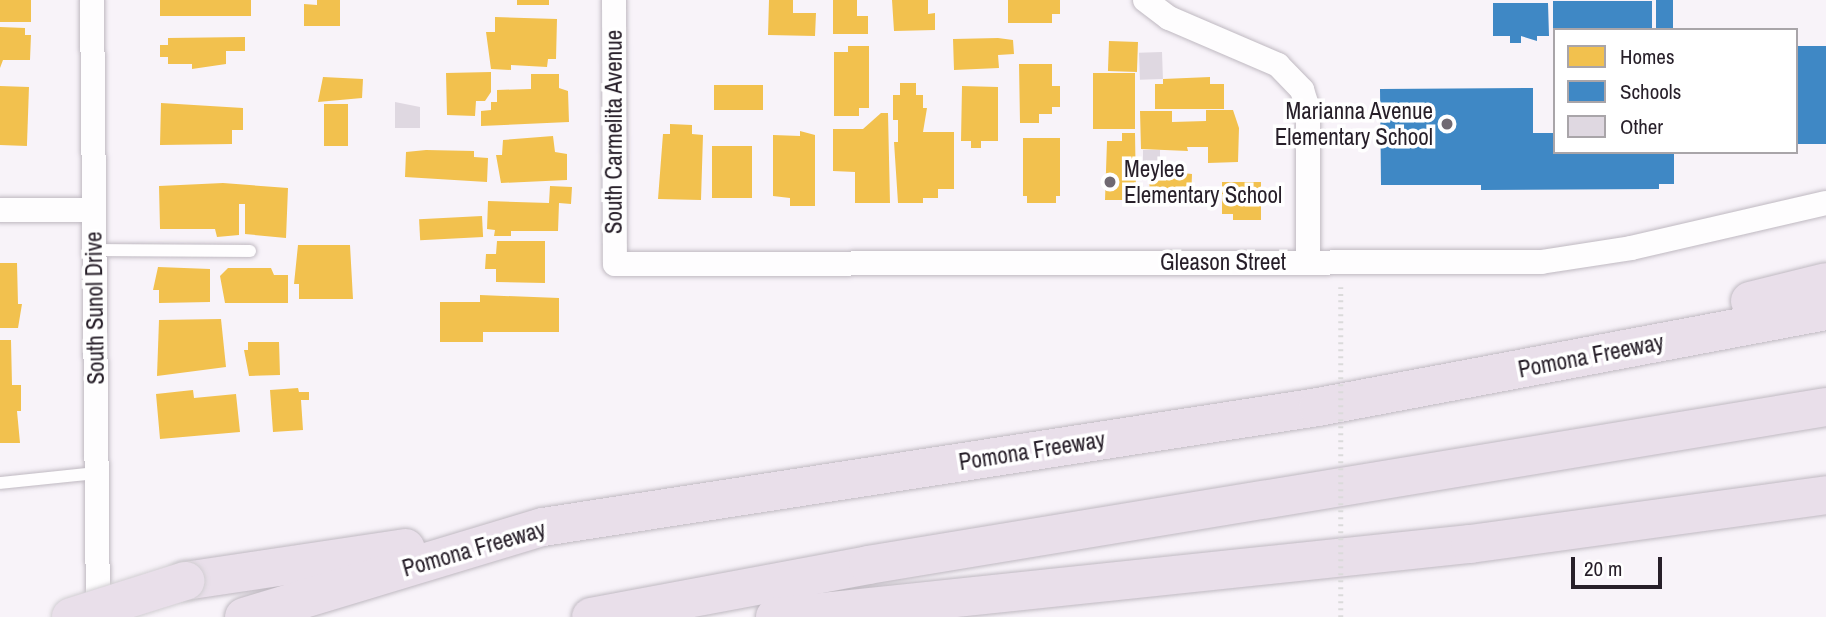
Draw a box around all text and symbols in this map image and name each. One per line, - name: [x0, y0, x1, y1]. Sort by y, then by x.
- legend: [1553, 28, 1798, 154]
- street label: South Carmelita Avenue: [600, 29, 628, 235]
- text: Homes: [1620, 42, 1675, 71]
- text: Schools: [1620, 77, 1681, 106]
- place label: Marianna Avenue Elementary School: [1275, 97, 1433, 151]
- text: Other: [1620, 112, 1663, 141]
- marker: Marianna Avenue Elementary School: [1439, 116, 1455, 132]
- place label: Meylee Elementary School: [1124, 155, 1282, 209]
- marker: Meylee Elementary School: [1102, 174, 1118, 190]
- street label: South Sunol Drive: [80, 231, 110, 385]
- street label: Gleason Street: [1160, 248, 1286, 276]
- street label: Pomona Freeway: [1516, 328, 1666, 384]
- street label: Pomona Freeway: [957, 426, 1107, 476]
- street label: Pomona Freeway: [399, 515, 549, 583]
- scale bar: [1574, 544, 1665, 588]
- text: 20 m: [1584, 554, 1622, 583]

